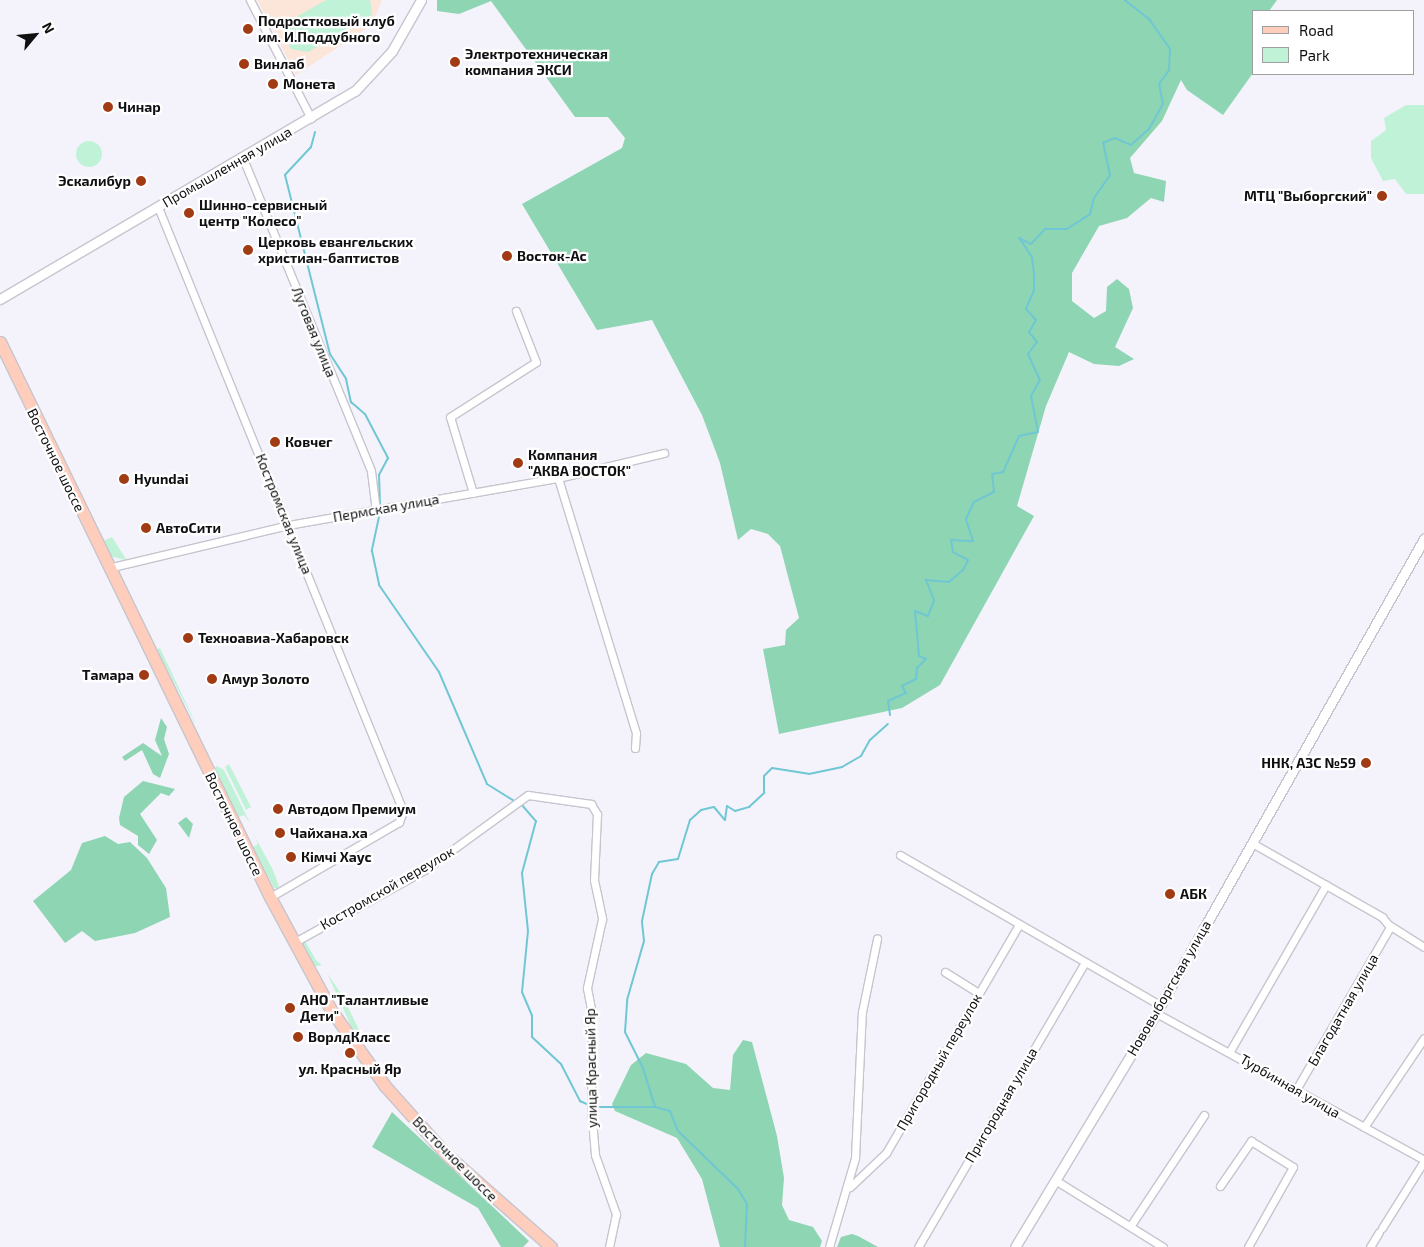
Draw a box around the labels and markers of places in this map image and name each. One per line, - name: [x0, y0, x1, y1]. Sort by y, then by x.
- place label: Подростковый клуб им. И.Поддубного: [258, 13, 395, 46]
- marker: Подростковый клуб им. И.Поддубного: [242, 23, 254, 35]
- place label: Электротехническая компания ЭКСИ: [465, 46, 608, 78]
- place label: Винлаб: [254, 56, 305, 72]
- marker: Электротехническая компания ЭКСИ: [449, 56, 461, 68]
- marker: Винлаб: [238, 58, 250, 70]
- place label: Монета: [283, 76, 336, 92]
- marker: Монета: [267, 78, 279, 90]
- place label: Чинар: [118, 99, 161, 115]
- marker: Чинар: [102, 101, 114, 113]
- place label: Эскалибур: [58, 173, 131, 189]
- marker: Эскалибур: [135, 175, 147, 187]
- place label: МТЦ "Выборгский": [1244, 188, 1372, 204]
- marker: МТЦ "Выборгский": [1376, 190, 1388, 202]
- place label: Шинно-сервисный центр "Колесо": [199, 197, 327, 230]
- marker: Шинно-сервисный центр "Колесо": [183, 207, 195, 219]
- place label: Церковь евангельских христиан-баптистов: [258, 234, 413, 266]
- marker: Церковь евангельских христиан-баптистов: [242, 244, 254, 256]
- place label: Восток-Ас: [517, 248, 587, 264]
- marker: Восток-Ас: [501, 250, 513, 262]
- place label: Ковчег: [285, 434, 333, 450]
- marker: Ковчег: [269, 436, 281, 448]
- place label: Компания "АКВА ВОСТОК": [528, 447, 631, 480]
- marker: Компания "АКВА ВОСТОК": [512, 457, 524, 469]
- place label: Hyundai: [134, 471, 189, 487]
- marker: Hyundai: [118, 473, 130, 485]
- place label: АвтоСити: [156, 520, 221, 536]
- marker: АвтоСити: [140, 522, 152, 534]
- place label: Техноавиа-Хабаровск: [198, 630, 349, 646]
- marker: Техноавиа-Хабаровск: [182, 632, 194, 644]
- place label: Тамара: [82, 667, 134, 683]
- marker: Тамара: [138, 669, 150, 681]
- place label: Амур Золото: [222, 671, 310, 687]
- marker: Амур Золото: [206, 673, 218, 685]
- place label: ННК, АЗС №59: [1261, 755, 1356, 771]
- marker: ННК, АЗС №59: [1360, 757, 1372, 769]
- place label: Автодом Премиум: [288, 801, 416, 817]
- marker: Автодом Премиум: [272, 803, 284, 815]
- place label: Чайхана.ха: [290, 825, 368, 841]
- marker: Чайхана.ха: [274, 827, 286, 839]
- place label: Кiмчi Хаус: [301, 849, 372, 865]
- marker: Кiмчi Хаус: [285, 851, 297, 863]
- place label: АБК: [1180, 886, 1207, 902]
- marker: АБК: [1164, 888, 1176, 900]
- place label: АНО "Талантливые Дети": [300, 992, 429, 1024]
- marker: АНО "Талантливые Дети": [284, 1002, 296, 1014]
- place label: ВорлдКласс: [308, 1029, 390, 1045]
- marker: ВорлдКласс: [292, 1031, 304, 1043]
- marker: ул. Красный Яр: [344, 1047, 356, 1059]
- place label: ул. Красный Яр: [298, 1061, 402, 1077]

